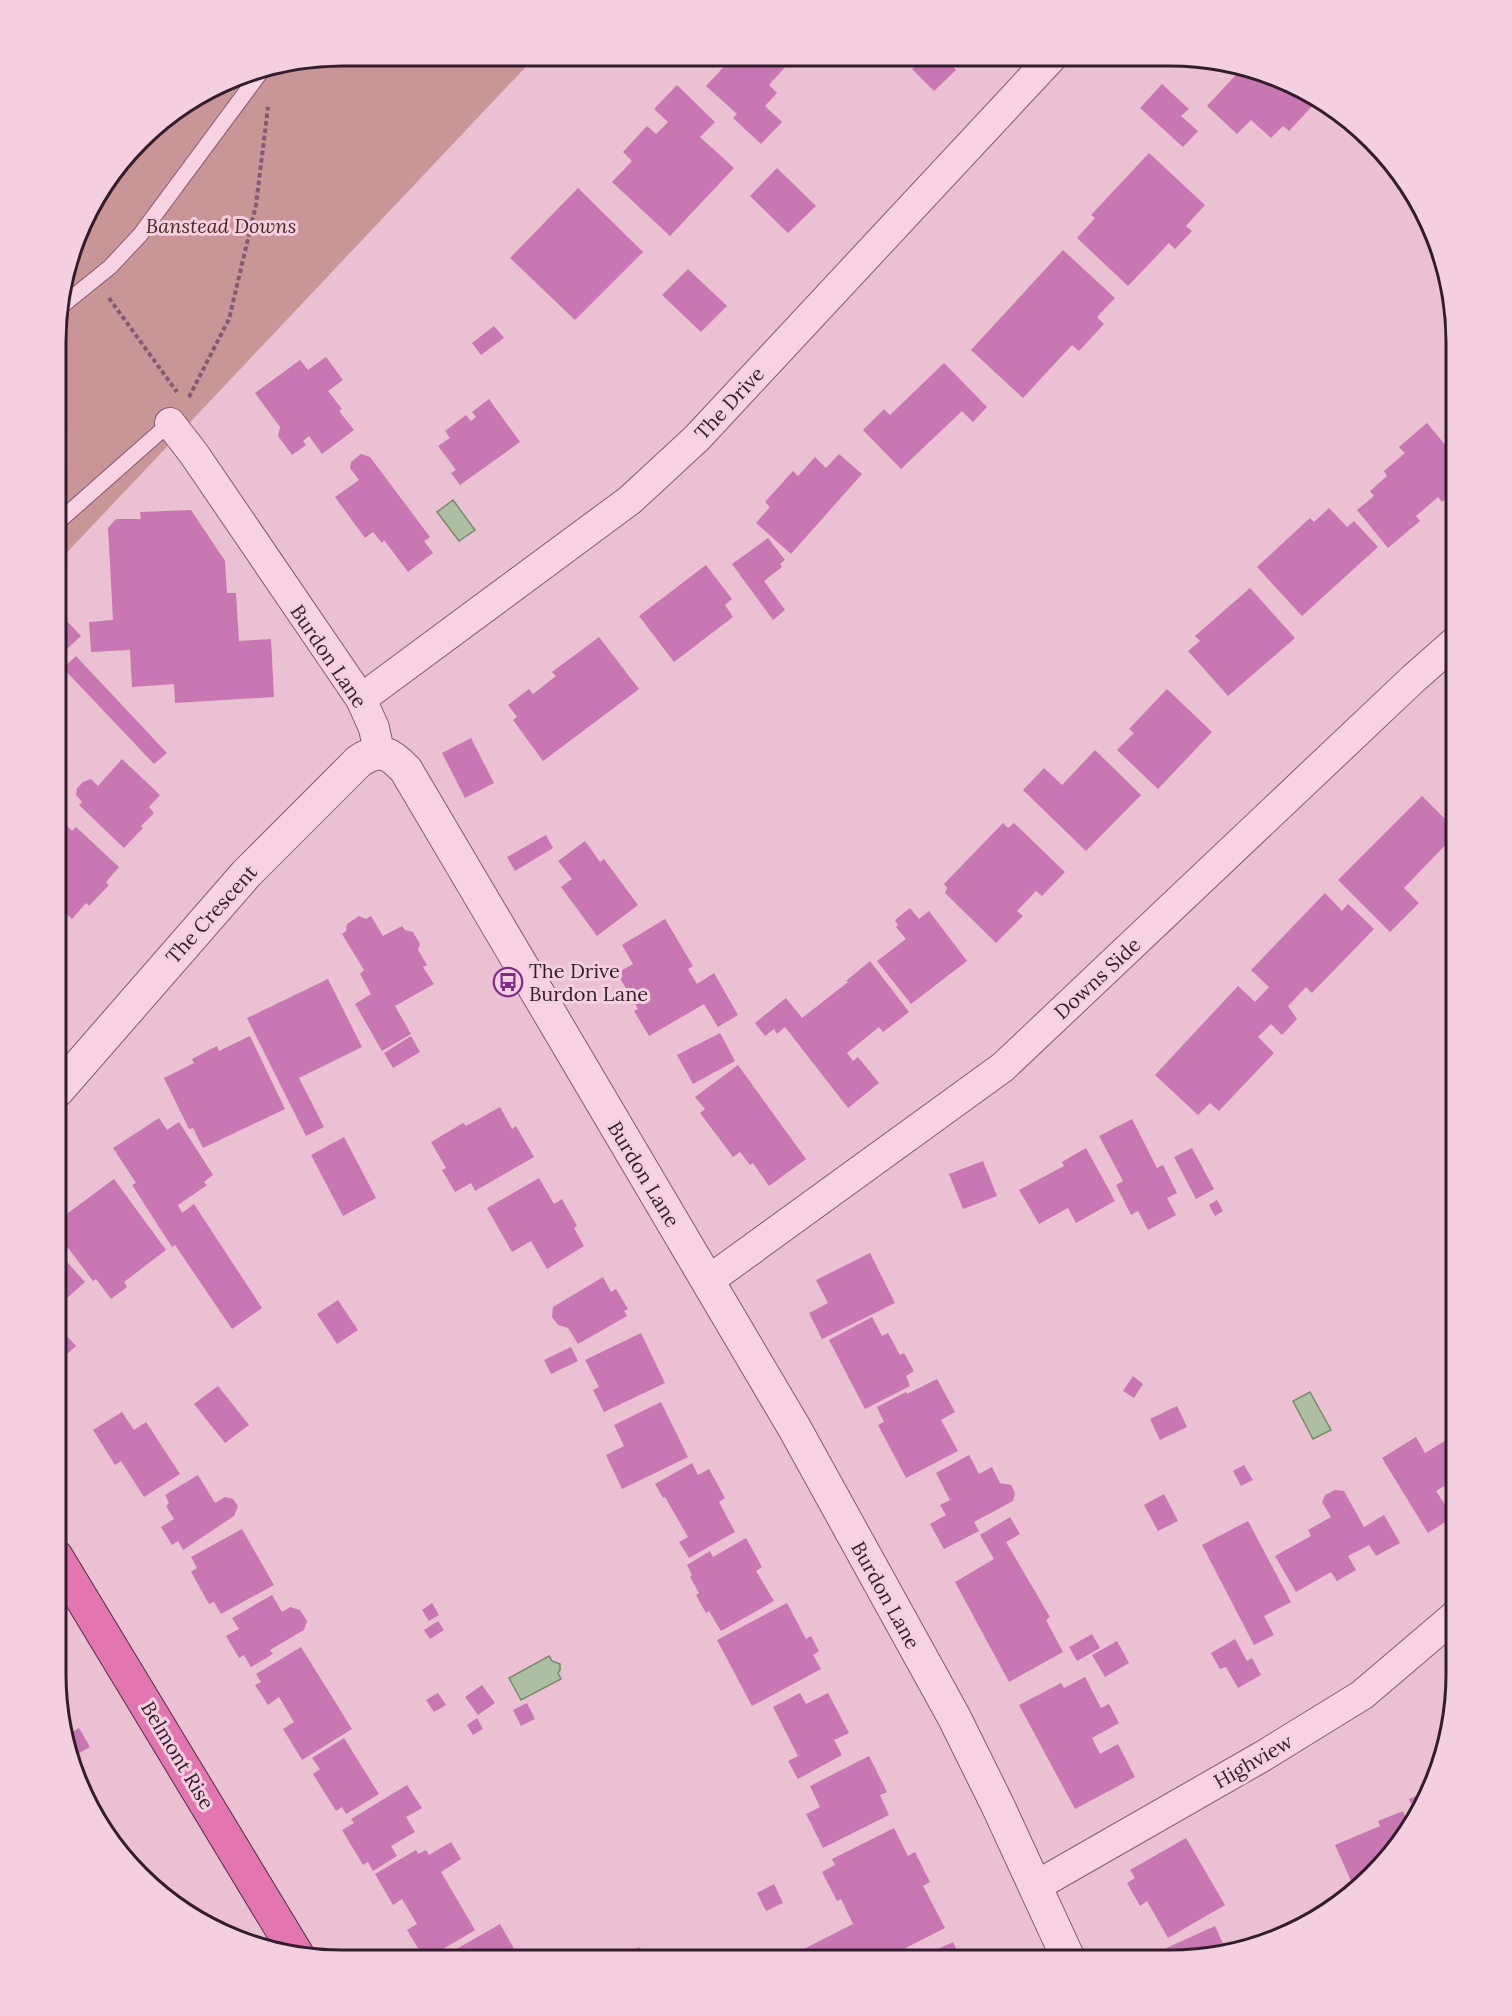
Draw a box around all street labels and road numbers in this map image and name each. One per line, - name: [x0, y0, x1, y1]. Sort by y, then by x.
- street label: The Drive: [689, 361, 769, 445]
- street label: Burdon Lane: [285, 600, 373, 712]
- street label: The Crescent: [160, 859, 262, 969]
- street label: Downs Side: [1049, 932, 1145, 1024]
- street label: Burdon Lane: [603, 1117, 685, 1232]
- street label: Burdon Lane: [846, 1537, 926, 1653]
- street label: Belmont Rise: [136, 1696, 220, 1814]
- street label: Highview: [1209, 1728, 1297, 1794]

